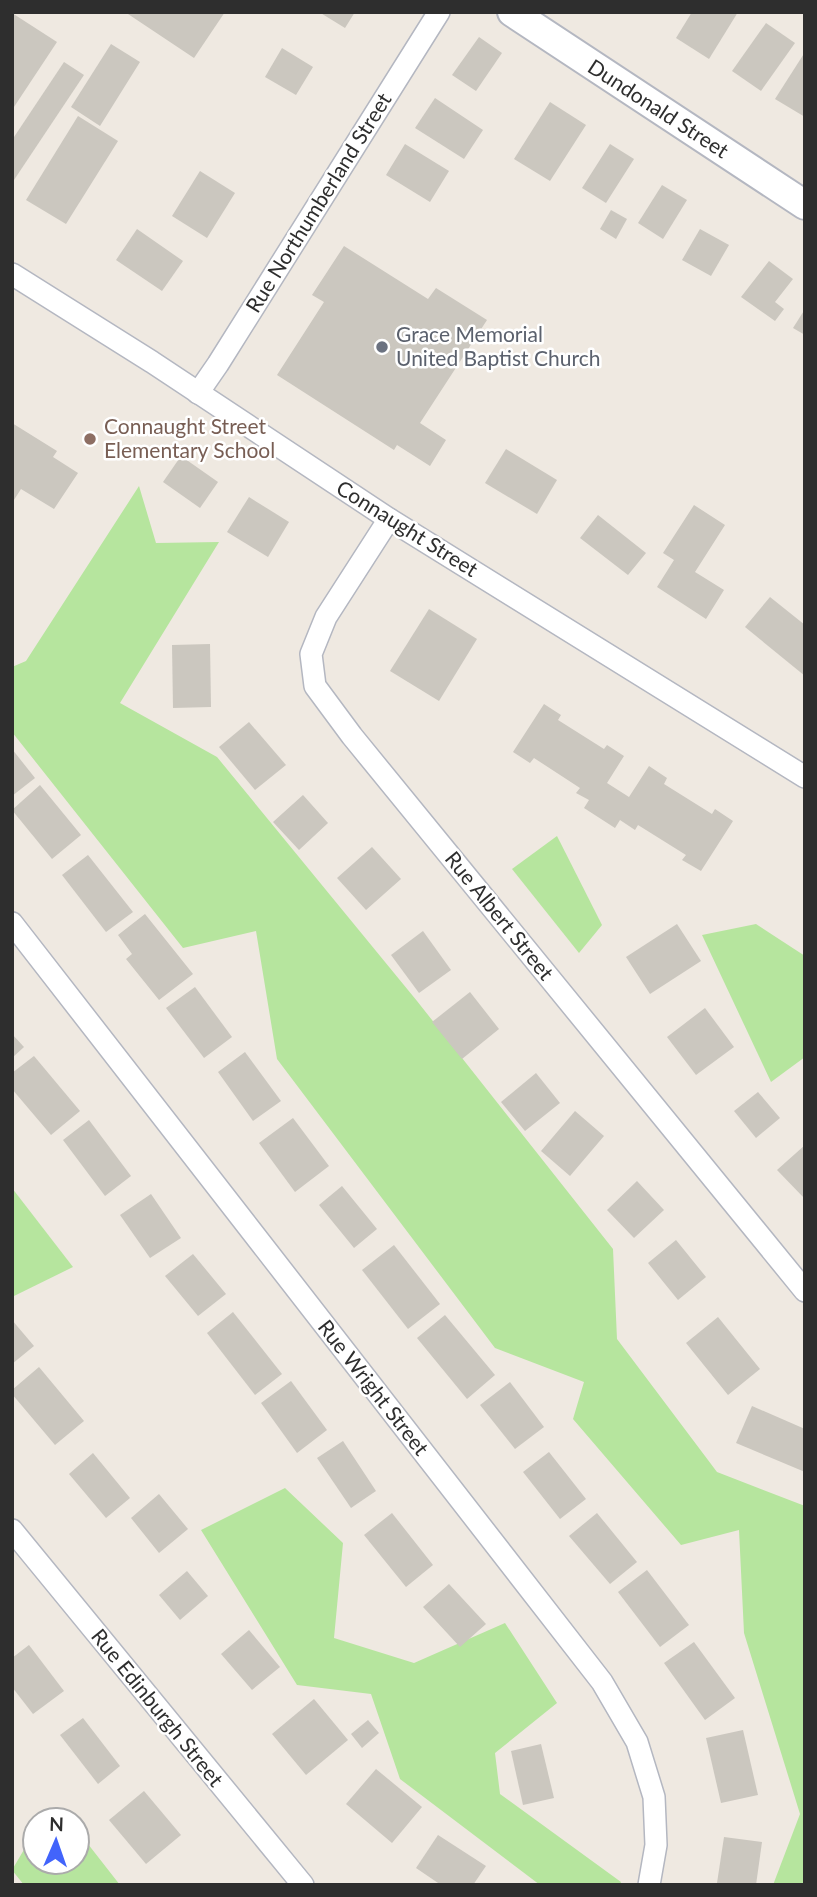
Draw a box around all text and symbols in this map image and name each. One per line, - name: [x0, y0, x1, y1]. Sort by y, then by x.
- street label: Dundonald Street: [584, 53, 734, 163]
- street label: Rue Northumberland Street: [240, 87, 396, 317]
- place label: Grace Memorial United Baptist Church: [396, 321, 600, 370]
- marker: Grace Memorial United Baptist Church: [374, 339, 390, 355]
- place label: Connaught Street Elementary School: [104, 413, 275, 462]
- marker: Connaught Street Elementary School: [82, 431, 98, 447]
- street label: Connaught Street: [332, 474, 484, 581]
- street label: Rue Albert Street: [441, 846, 560, 985]
- street label: Rue Wright Street: [314, 1314, 435, 1460]
- street label: Rue Edinburgh Street: [87, 1623, 230, 1791]
- north arrow: [21, 1806, 91, 1876]
- text: N: [49, 1812, 64, 1835]

